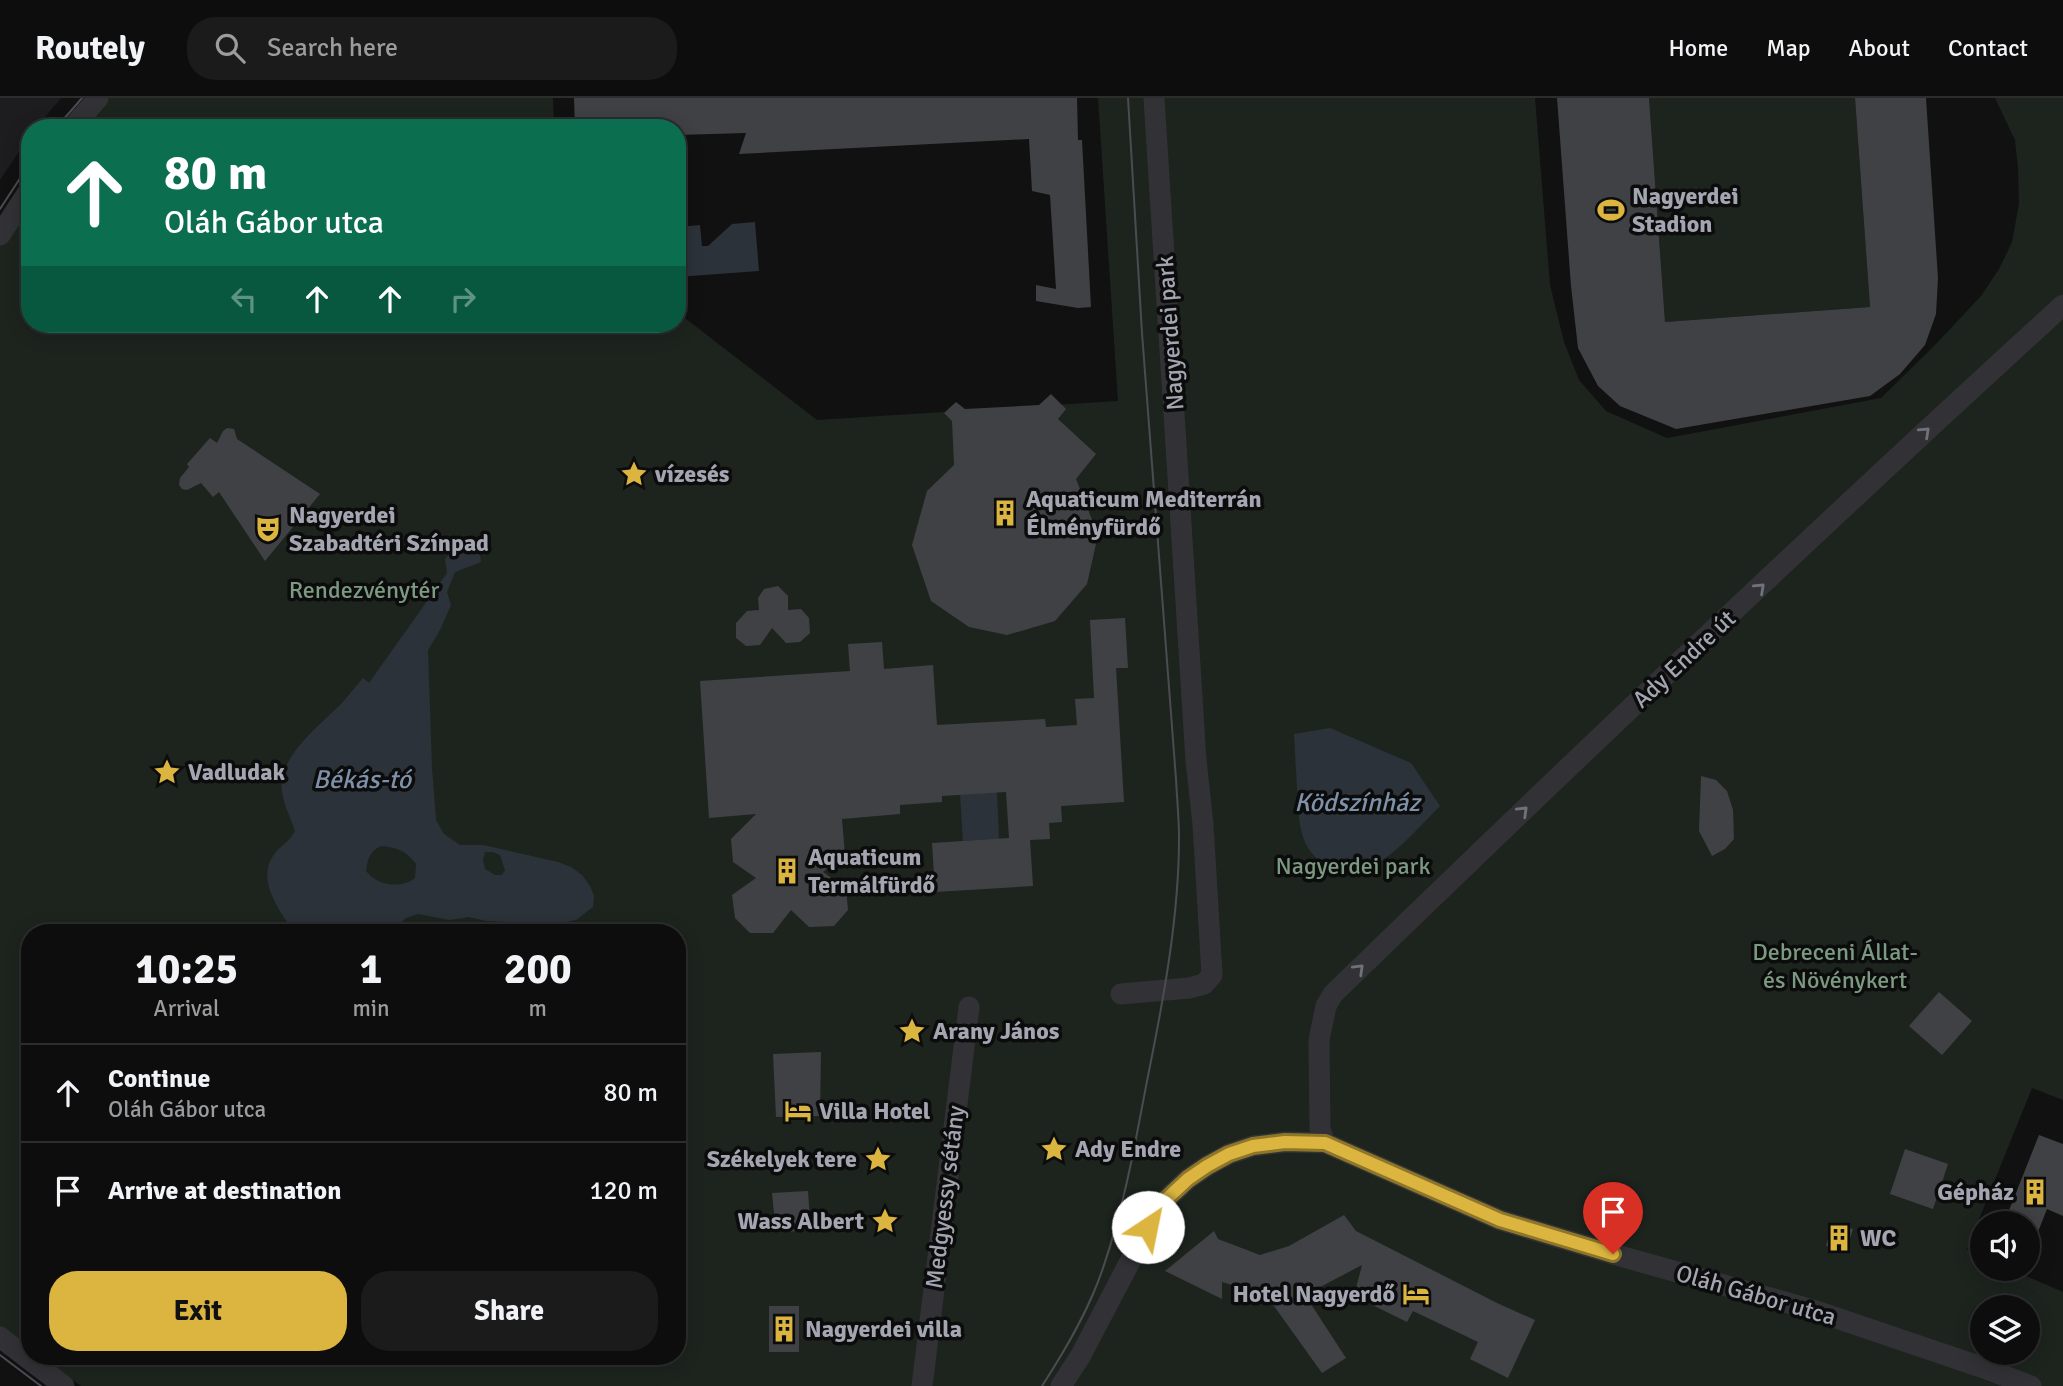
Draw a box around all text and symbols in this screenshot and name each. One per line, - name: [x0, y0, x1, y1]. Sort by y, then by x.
- search box: [187, 17, 677, 80]
- text: Routely: [35, 28, 145, 69]
- icon: search: [211, 29, 249, 67]
- text: Search here: [267, 32, 398, 64]
- text: Home: [1668, 33, 1728, 63]
- text: Map: [1766, 33, 1811, 63]
- text: About: [1849, 33, 1910, 63]
- text: Contact: [1948, 33, 2028, 63]
- text: 80 m: [164, 143, 267, 203]
- icon: ahead: [49, 147, 140, 238]
- place label: Nagyerdei Stadion: [1632, 181, 1739, 239]
- sports icon: Nagyerdei Stadion: [1596, 195, 1626, 225]
- text: Oláh Gábor utca: [164, 203, 384, 242]
- street label: Nagyerdei park: [1150, 255, 1190, 411]
- icon: left: [225, 280, 263, 318]
- icon: ahead: [298, 280, 336, 318]
- icon: ahead: [371, 280, 409, 318]
- icon: right: [444, 280, 482, 318]
- one-way arrow: [1917, 428, 1930, 440]
- place icon: vízesés: [619, 459, 649, 489]
- place label: vízesés: [654, 459, 730, 489]
- place label: Aquaticum Mediterrán Élményfürdő: [1026, 484, 1262, 542]
- building icon: Aquaticum Mediterrán Élményfürdő: [990, 498, 1020, 528]
- place label: Nagyerdei Szabadtéri Színpad: [289, 500, 489, 558]
- theatre icon: Nagyerdei Szabadtéri Színpad: [253, 514, 283, 544]
- park label: Rendezvénytér: [289, 575, 439, 605]
- one-way arrow: [1752, 583, 1765, 596]
- street label: Ady Endre út: [1626, 604, 1742, 714]
- place icon: Vadludak: [152, 757, 182, 787]
- place label: Vadludak: [188, 757, 285, 787]
- water label: Békás-tó: [313, 764, 412, 796]
- water label: Ködszínház: [1294, 787, 1422, 819]
- one-way arrow: [1515, 807, 1528, 820]
- place label: Aquaticum Termálfürdő: [808, 842, 935, 900]
- park label: Nagyerdei park: [1276, 851, 1430, 881]
- building icon: Aquaticum Termálfürdő: [772, 856, 802, 886]
- park label: Debreceni Állat- és Növénykert: [1752, 937, 1918, 995]
- text: 10:25: [135, 944, 238, 995]
- text: 1: [360, 944, 382, 995]
- text: 200: [504, 944, 572, 995]
- one-way arrow: [1350, 964, 1363, 977]
- text: Arrival: [154, 994, 220, 1023]
- text: min: [352, 994, 390, 1023]
- text: m: [529, 994, 547, 1023]
- place icon: Arany János: [897, 1016, 927, 1046]
- place label: Arany János: [933, 1016, 1060, 1046]
- text: Continue: [108, 1063, 210, 1095]
- icon: ahead: [49, 1074, 87, 1112]
- text: 80 m: [603, 1077, 658, 1109]
- text: Oláh Gábor utca: [108, 1095, 266, 1124]
- hotel icon: Villa Hotel: [783, 1096, 813, 1126]
- place label: Villa Hotel: [819, 1096, 931, 1126]
- street label: Medgyessy sétány: [919, 1104, 971, 1290]
- place icon: Ady Endre: [1039, 1134, 1069, 1164]
- place label: Ady Endre: [1075, 1134, 1181, 1164]
- place label: Székelyek tere: [707, 1144, 857, 1174]
- place icon: Székelyek tere: [863, 1144, 893, 1174]
- icon: arrive: [49, 1172, 87, 1210]
- text: Arrive at destination: [108, 1175, 341, 1207]
- text: 120 m: [589, 1175, 658, 1207]
- place label: Gépház: [1937, 1177, 2014, 1207]
- building icon: Gépház: [2020, 1177, 2050, 1207]
- pin: [1583, 1182, 1643, 1254]
- position arrow: [1111, 1190, 1185, 1264]
- icon: arrive: [1594, 1193, 1632, 1231]
- place label: Wass Albert: [737, 1206, 864, 1236]
- place icon: Wass Albert: [870, 1206, 900, 1236]
- map controls: [1970, 1211, 2040, 1365]
- button: sound: [1970, 1211, 2040, 1281]
- building icon: WC: [1824, 1223, 1854, 1253]
- place label: WC: [1860, 1223, 1897, 1253]
- street label: Oláh Gábor utca: [1673, 1258, 1839, 1332]
- button: Exit: [49, 1271, 347, 1351]
- button: Share: [361, 1271, 658, 1351]
- place label: Hotel Nagyerdő: [1232, 1279, 1395, 1309]
- hotel icon: Hotel Nagyerdő: [1401, 1279, 1431, 1309]
- button: layers: [1970, 1295, 2040, 1365]
- building icon: Nagyerdei villa: [769, 1314, 799, 1344]
- place label: Nagyerdei villa: [805, 1314, 962, 1344]

